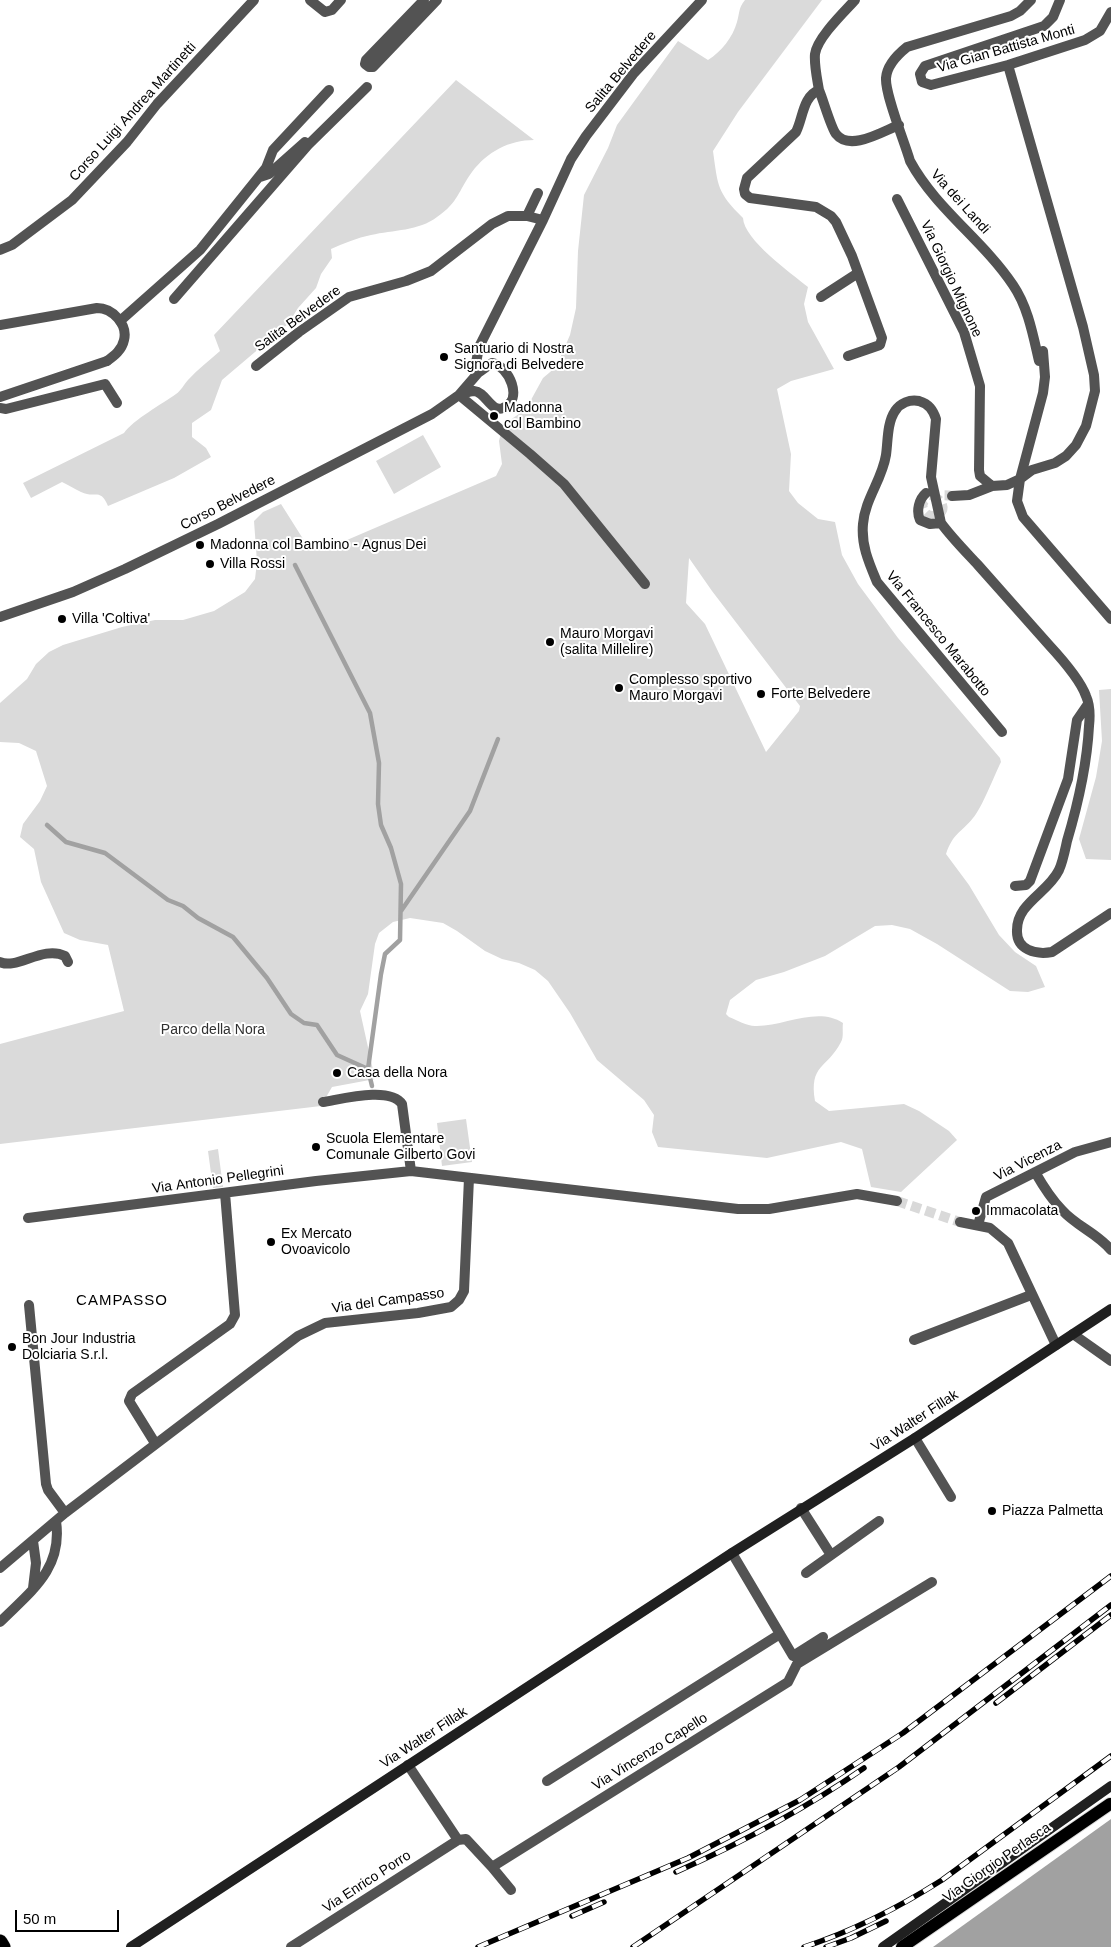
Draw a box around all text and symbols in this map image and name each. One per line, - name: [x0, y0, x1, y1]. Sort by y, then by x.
- street label: Via Gian Battista Monti: [935, 21, 1077, 77]
- street label: Salita Belvedere: [582, 28, 660, 116]
- street label: Corso Luigi Andrea Martinetti: [66, 39, 200, 185]
- street label: Via dei Landi: [927, 166, 993, 238]
- street label: Via Giorgio Mignone: [917, 218, 985, 340]
- street label: Salita Belvedere: [252, 282, 344, 356]
- place label: Santuario di Nostra Signora di Belvedere: [454, 341, 584, 374]
- marker: Santuario di Nostra Signora di Belvedere: [438, 351, 450, 363]
- place label: Madonna col Bambino: [504, 400, 581, 432]
- marker: Madonna col Bambino: [488, 410, 500, 422]
- street label: Corso Belvedere: [178, 472, 278, 534]
- place label: Madonna col Bambino - Agnus Dei: [210, 537, 426, 553]
- marker: Madonna col Bambino - Agnus Dei: [194, 539, 206, 551]
- place label: Villa Rossi: [220, 556, 285, 572]
- marker: Villa Rossi: [204, 558, 216, 570]
- street label: Via Francesco Marabotto: [882, 568, 994, 700]
- place label: Villa 'Coltiva': [72, 611, 150, 627]
- marker: Villa 'Coltiva': [56, 613, 68, 625]
- place label: Mauro Morgavi (salita Millelire): [560, 626, 653, 658]
- marker: Mauro Morgavi (salita Millelire): [544, 636, 556, 648]
- place label: Complesso sportivo Mauro Morgavi: [629, 672, 752, 704]
- marker: Complesso sportivo Mauro Morgavi: [613, 682, 625, 694]
- place label: Forte Belvedere: [771, 686, 871, 702]
- marker: Forte Belvedere: [755, 688, 767, 700]
- park label: Parco della Nora: [161, 1022, 265, 1038]
- place label: Casa della Nora: [347, 1065, 447, 1081]
- marker: Casa della Nora: [331, 1067, 343, 1079]
- place label: Scuola Elementare Comunale Gilberto Govi: [326, 1131, 475, 1164]
- street label: Via Vicenza: [991, 1137, 1065, 1185]
- marker: Scuola Elementare Comunale Gilberto Govi: [310, 1141, 322, 1153]
- street label: Via Antonio Pellegrini: [151, 1162, 285, 1198]
- place label: Immacolata: [986, 1203, 1058, 1219]
- marker: Immacolata: [970, 1205, 982, 1217]
- place label: Ex Mercato Ovoavicolo: [281, 1226, 352, 1258]
- marker: Ex Mercato Ovoavicolo: [265, 1236, 277, 1248]
- street label: Via del Campasso: [331, 1285, 445, 1317]
- district label: CAMPASSO: [75, 1292, 169, 1310]
- place label: Bon Jour Industria Dolciaria S.r.l.: [22, 1331, 136, 1364]
- marker: Bon Jour Industria Dolciaria S.r.l.: [6, 1341, 18, 1353]
- street label: Via Walter Fillak: [868, 1387, 962, 1455]
- place label: Piazza Palmetta: [1002, 1503, 1103, 1519]
- marker: Piazza Palmetta: [986, 1505, 998, 1517]
- street label: Via Walter Fillak: [377, 1704, 471, 1772]
- street label: Via Vincenzo Capello: [589, 1710, 711, 1794]
- street label: Via Giorgio Perlasca: [940, 1820, 1054, 1906]
- street label: Via Enrico Porro: [320, 1847, 414, 1917]
- scale bar: [18, 1900, 121, 1932]
- text: 50 m: [23, 1910, 56, 1927]

